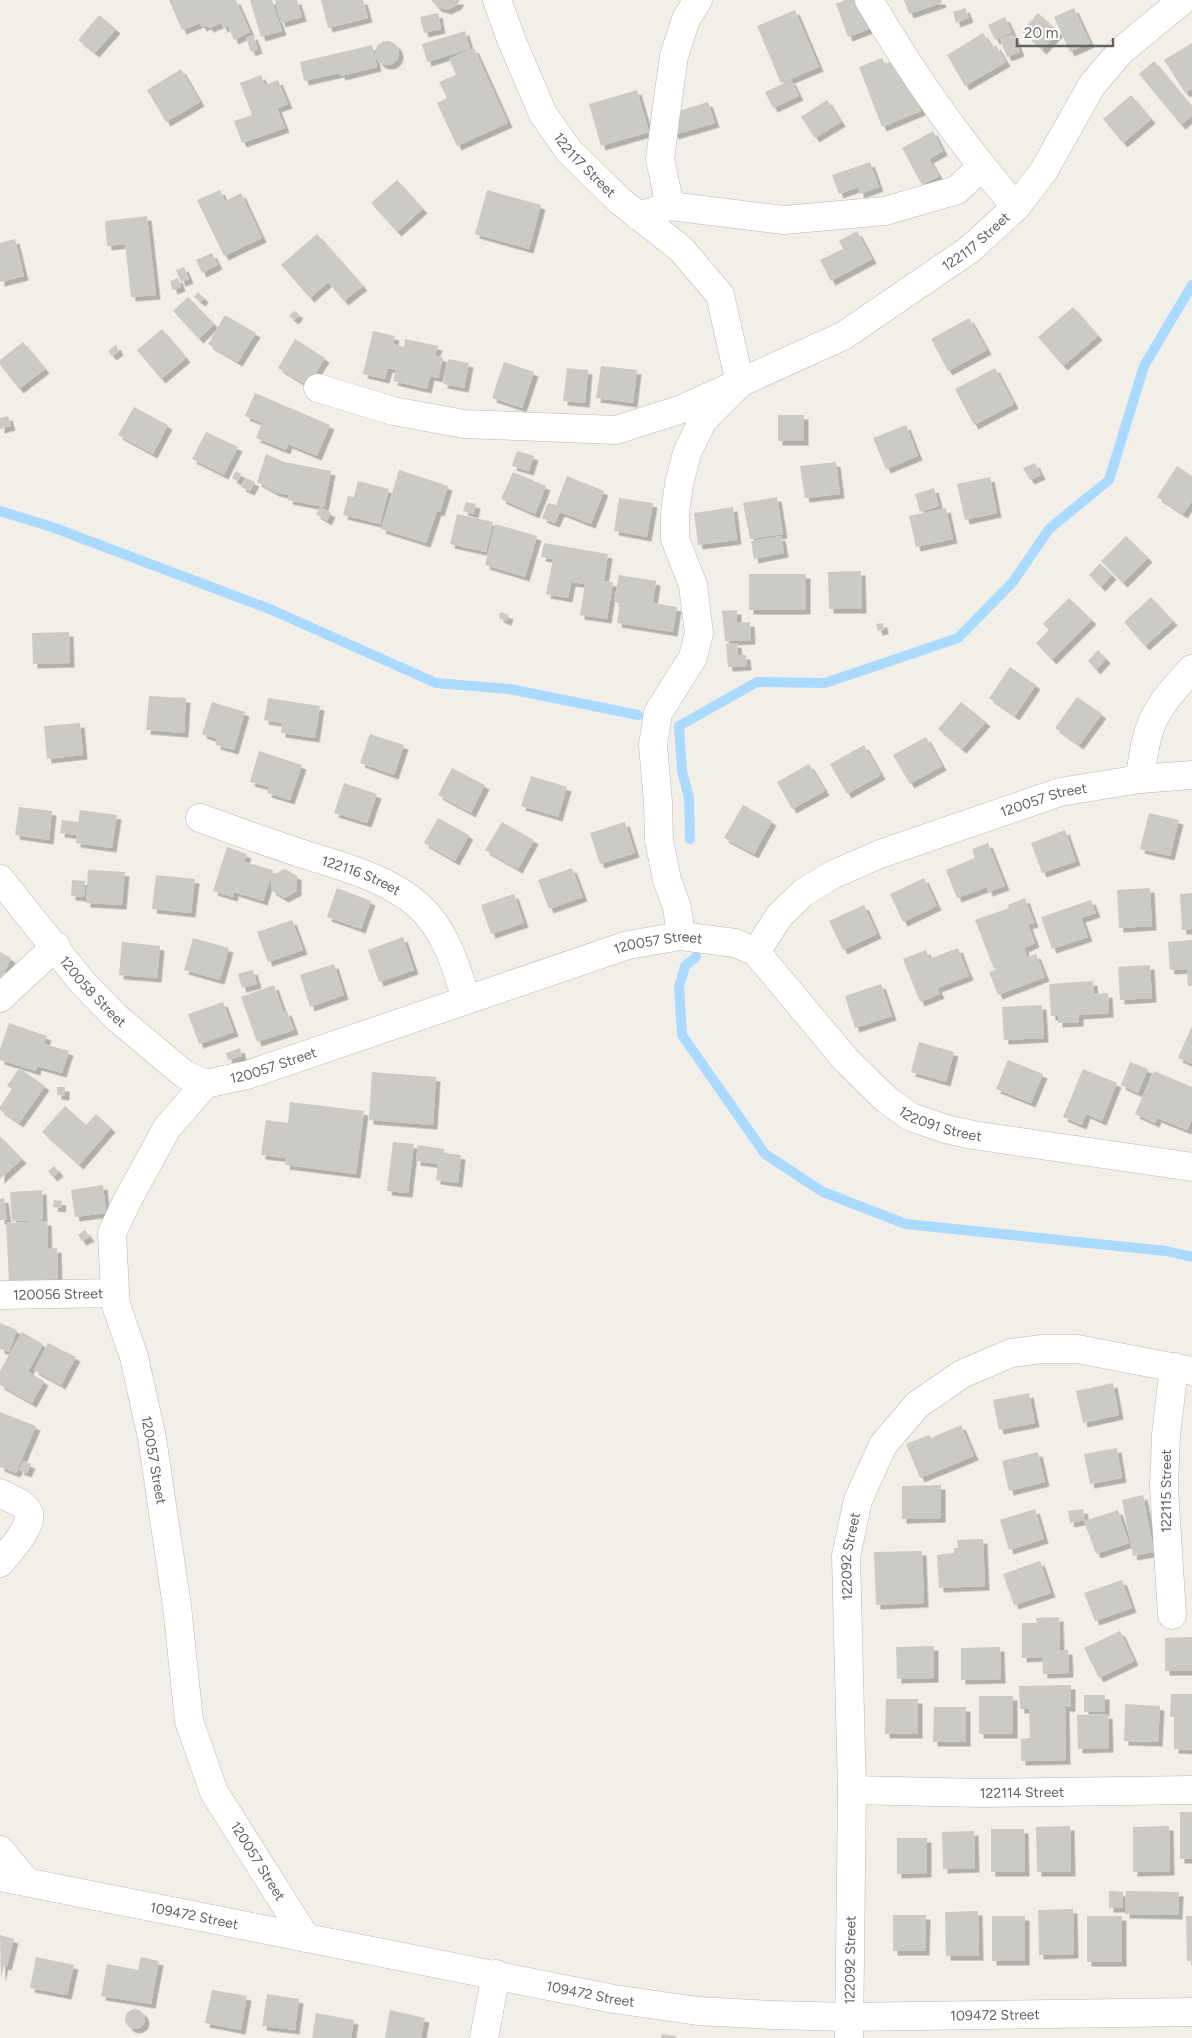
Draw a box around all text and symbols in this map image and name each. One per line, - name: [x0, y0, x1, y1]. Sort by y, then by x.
- scale bar: [1017, 15, 1113, 47]
- text: 20 m: [1024, 24, 1058, 42]
- street label: 122117 Street: [550, 129, 619, 201]
- street label: 122117 Street: [939, 209, 1014, 275]
- street label: 120057 Street: [998, 780, 1088, 821]
- street label: 122116 Street: [319, 852, 404, 899]
- street label: 120057 Street: [612, 928, 703, 958]
- street label: 120058 Street: [56, 953, 130, 1031]
- street label: 120057 Street: [229, 1044, 319, 1087]
- street label: 122091 Street: [895, 1103, 983, 1145]
- street label: 120056 Street: [13, 1285, 103, 1304]
- street label: 120057 Street: [137, 1414, 170, 1506]
- street label: 122115 Street: [1158, 1449, 1175, 1533]
- street label: 122092 Street: [838, 1511, 864, 1601]
- street label: 122114 Street: [980, 1784, 1064, 1802]
- street label: 120057 Street: [227, 1819, 289, 1904]
- street label: 109472 Street: [149, 1899, 240, 1933]
- street label: 122092 Street: [841, 1915, 859, 2005]
- street label: 109472 Street: [545, 1978, 636, 2011]
- street label: 109472 Street: [950, 2006, 1040, 2025]

